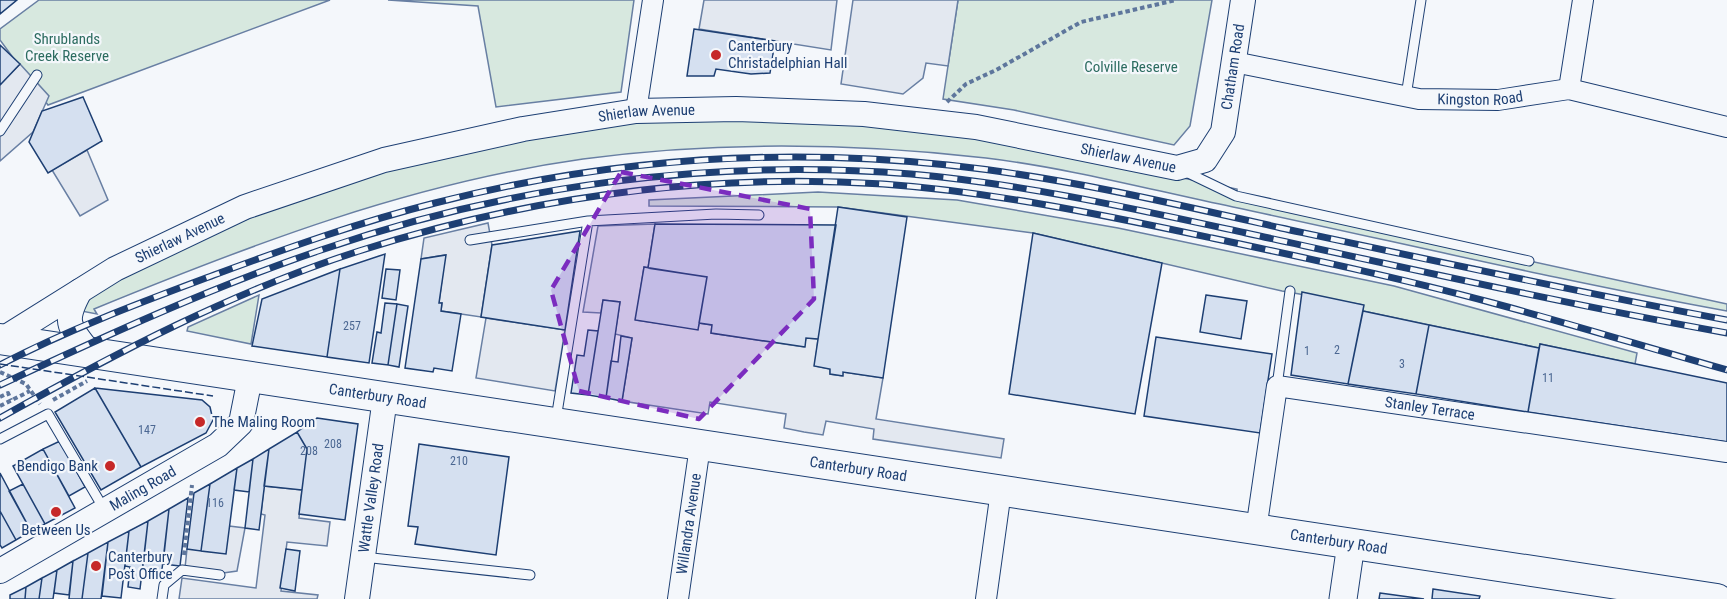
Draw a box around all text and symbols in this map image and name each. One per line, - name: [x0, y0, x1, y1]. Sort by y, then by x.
- street label: Chatham Road: [1217, 23, 1248, 111]
- park label: Shrublands Creek Reserve: [25, 30, 109, 65]
- place label: Canterbury Christadelphian Hall: [728, 37, 848, 72]
- marker: Canterbury Christadelphian Hall: [709, 48, 723, 62]
- park label: Colville Reserve: [1084, 58, 1178, 76]
- street label: Kingston Road: [1437, 87, 1524, 109]
- street label: Shierlaw Avenue: [597, 101, 695, 126]
- street label: Shierlaw Avenue: [1079, 140, 1178, 177]
- street label: Shierlaw Avenue: [132, 209, 228, 267]
- house number: 257: [343, 319, 361, 333]
- house number: 2: [1334, 343, 1340, 357]
- house number: 1: [1304, 344, 1310, 358]
- house number: 3: [1399, 357, 1405, 371]
- house number: 11: [1542, 371, 1554, 385]
- street label: Canterbury Road: [328, 380, 428, 412]
- street label: Stanley Terrace: [1384, 393, 1476, 424]
- place label: The Maling Room: [212, 413, 315, 431]
- marker: The Maling Room: [193, 415, 207, 429]
- house number: 147: [138, 423, 156, 437]
- house number: 208: [324, 437, 342, 451]
- street label: Wattle Valley Road: [355, 442, 388, 554]
- house number: 208: [300, 444, 318, 458]
- street label: Canterbury Road: [808, 453, 908, 485]
- house number: 210: [450, 454, 468, 468]
- place label: Bendigo Bank: [17, 457, 98, 475]
- marker: Bendigo Bank: [103, 459, 117, 473]
- street label: Maling Road: [106, 462, 179, 515]
- street label: Willandra Avenue: [673, 472, 705, 575]
- house number: 116: [206, 496, 224, 510]
- marker: Between Us: [49, 505, 63, 519]
- place label: Between Us: [21, 521, 91, 539]
- street label: Canterbury Road: [1289, 525, 1389, 558]
- place label: Canterbury Post Office: [108, 548, 173, 583]
- marker: Canterbury Post Office: [89, 559, 103, 573]

